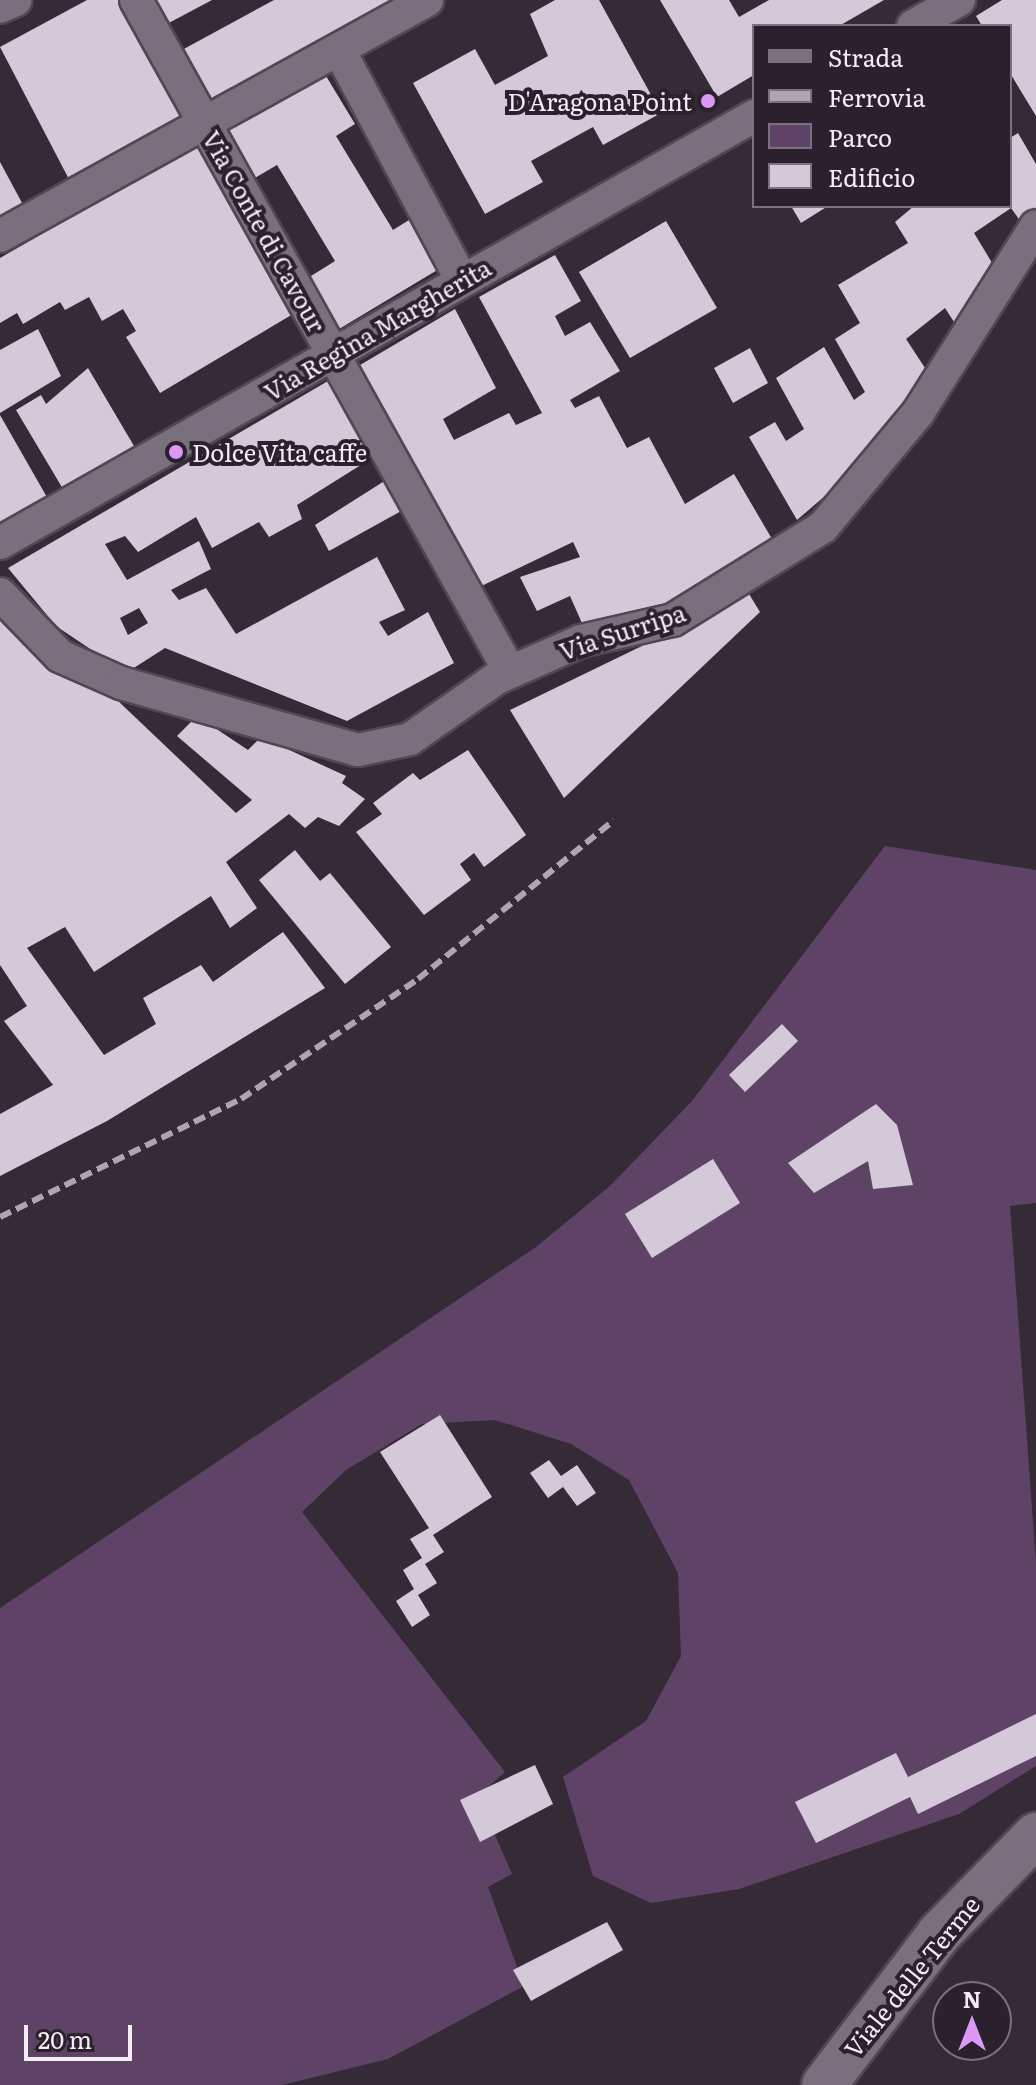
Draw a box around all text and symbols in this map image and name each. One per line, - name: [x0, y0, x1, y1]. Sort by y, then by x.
- legend: [752, 24, 1012, 208]
- text: Strada: [828, 39, 903, 74]
- text: Ferrovia: [828, 79, 925, 114]
- place label: D'Aragona Point: [507, 87, 692, 115]
- marker: D'Aragona Point: [699, 92, 717, 110]
- text: Parco: [828, 119, 892, 154]
- street label: Via Conte di Cavour: [198, 125, 332, 337]
- text: Edificio: [828, 159, 915, 194]
- street label: Via Regina Margherita: [258, 252, 496, 406]
- place label: Dolce Vita caffe: [192, 438, 367, 466]
- marker: Dolce Vita caffe: [167, 443, 185, 461]
- street label: Via Surripa: [555, 597, 689, 665]
- street label: Viale delle Terme: [837, 1890, 985, 2062]
- north arrow: [932, 1981, 1012, 2061]
- text: N: [963, 1982, 981, 2015]
- scale bar: [28, 2009, 136, 2059]
- text: 20 m: [38, 2021, 92, 2056]

